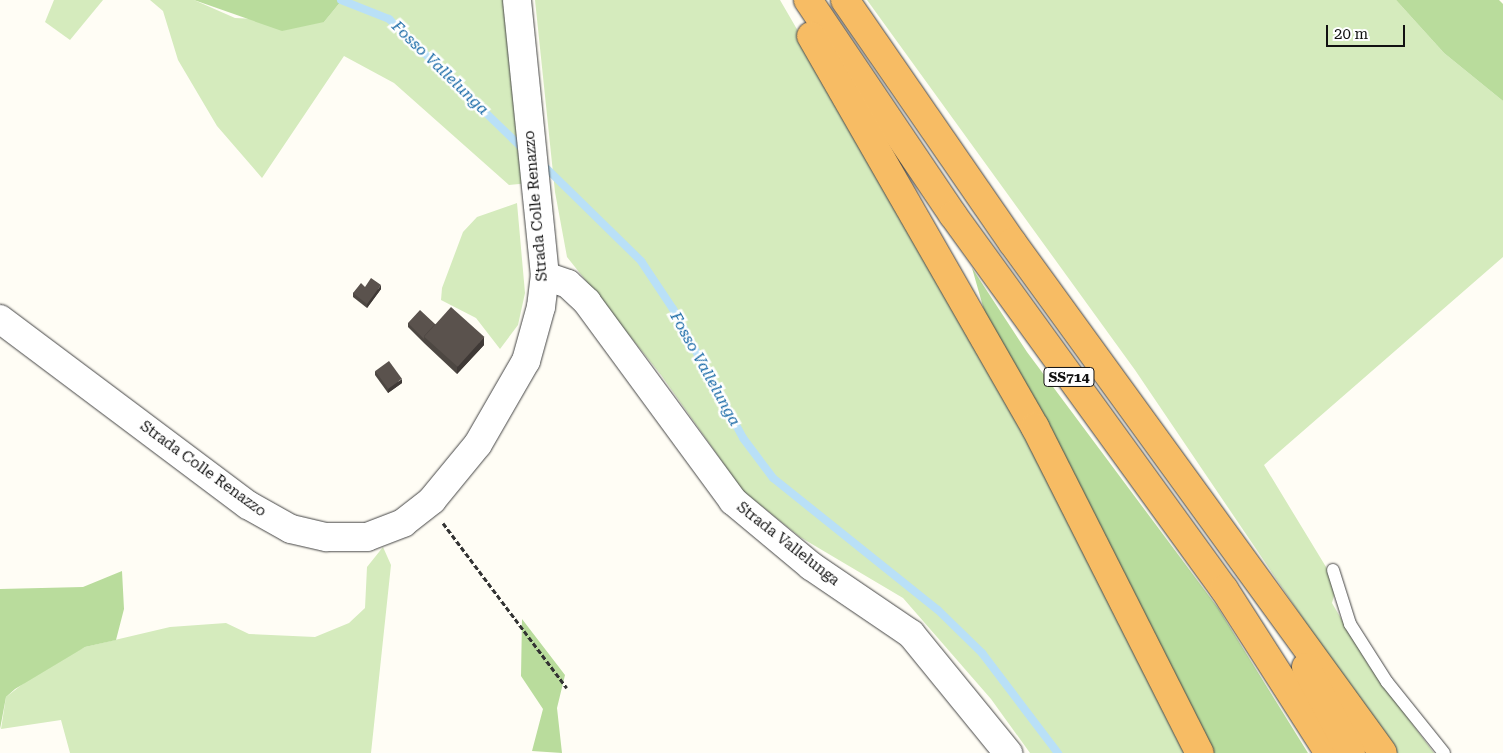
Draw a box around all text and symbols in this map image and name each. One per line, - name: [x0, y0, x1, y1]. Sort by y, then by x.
- scale bar: [1328, 15, 1407, 47]
- water label: Fosso Vallelunga: [388, 17, 492, 119]
- text: 20 m: [1334, 25, 1368, 43]
- street label: Strada Colle Renazzo: [520, 130, 552, 282]
- water label: Fosso Vallelunga: [666, 309, 744, 429]
- road number: SS714: [1043, 366, 1095, 388]
- street label: Strada Colle Renazzo: [136, 417, 270, 521]
- street label: Strada Vallelunga: [733, 498, 843, 590]

